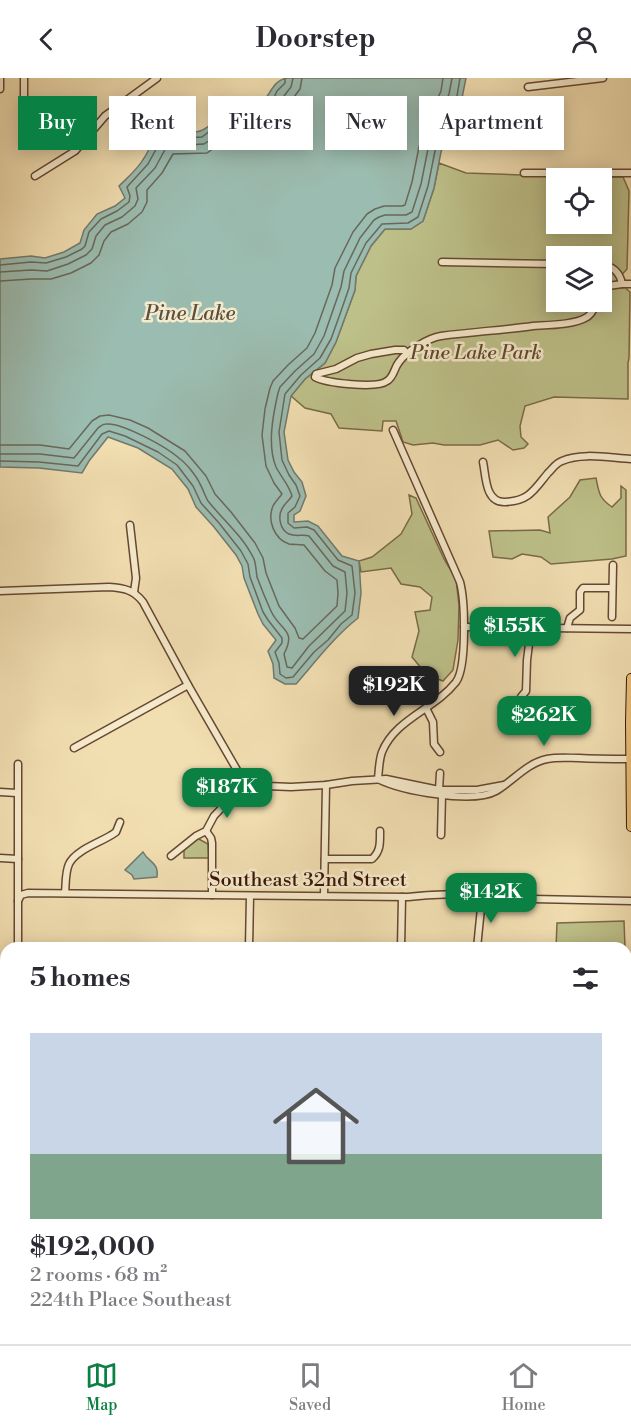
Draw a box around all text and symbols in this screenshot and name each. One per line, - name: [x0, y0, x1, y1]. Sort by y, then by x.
- text: Doorstep: [255, 22, 376, 56]
- icon: back: [30, 23, 63, 56]
- icon: person: [568, 23, 601, 56]
- chip: Buy: [18, 96, 97, 150]
- chip: Rent: [109, 96, 196, 150]
- chip: Filters: [208, 96, 313, 150]
- chip: New: [325, 96, 407, 150]
- chip: Apartment: [419, 96, 564, 150]
- map controls: [546, 168, 612, 312]
- button: locate: [546, 168, 612, 234]
- button: layers: [546, 246, 612, 312]
- water label: Pine Lake: [144, 301, 236, 327]
- park label: Pine Lake Park: [409, 341, 542, 366]
- pin: $155K: [473, 607, 557, 658]
- text: $155K: [484, 614, 546, 639]
- pin: $192K: [352, 666, 436, 717]
- text: $192K: [363, 673, 425, 698]
- pin: $262K: [502, 696, 586, 747]
- text: $262K: [511, 703, 577, 728]
- pin: $187K: [185, 768, 269, 819]
- text: $187K: [196, 775, 258, 800]
- street label: Southeast 32nd Street: [209, 868, 407, 893]
- pin: $142K: [449, 873, 533, 924]
- text: $142K: [460, 880, 522, 905]
- text: 5 homes: [30, 962, 130, 994]
- icon: filters: [569, 962, 602, 995]
- icon: home: [262, 1072, 370, 1180]
- text: $192,000: [30, 1231, 155, 1263]
- text: 2 rooms · 68 m²: [30, 1263, 167, 1288]
- text: 224th Place Southeast: [30, 1288, 232, 1313]
- tab: Map: [85, 1359, 118, 1415]
- tab: Saved: [289, 1359, 331, 1415]
- tab: Home: [502, 1359, 546, 1415]

